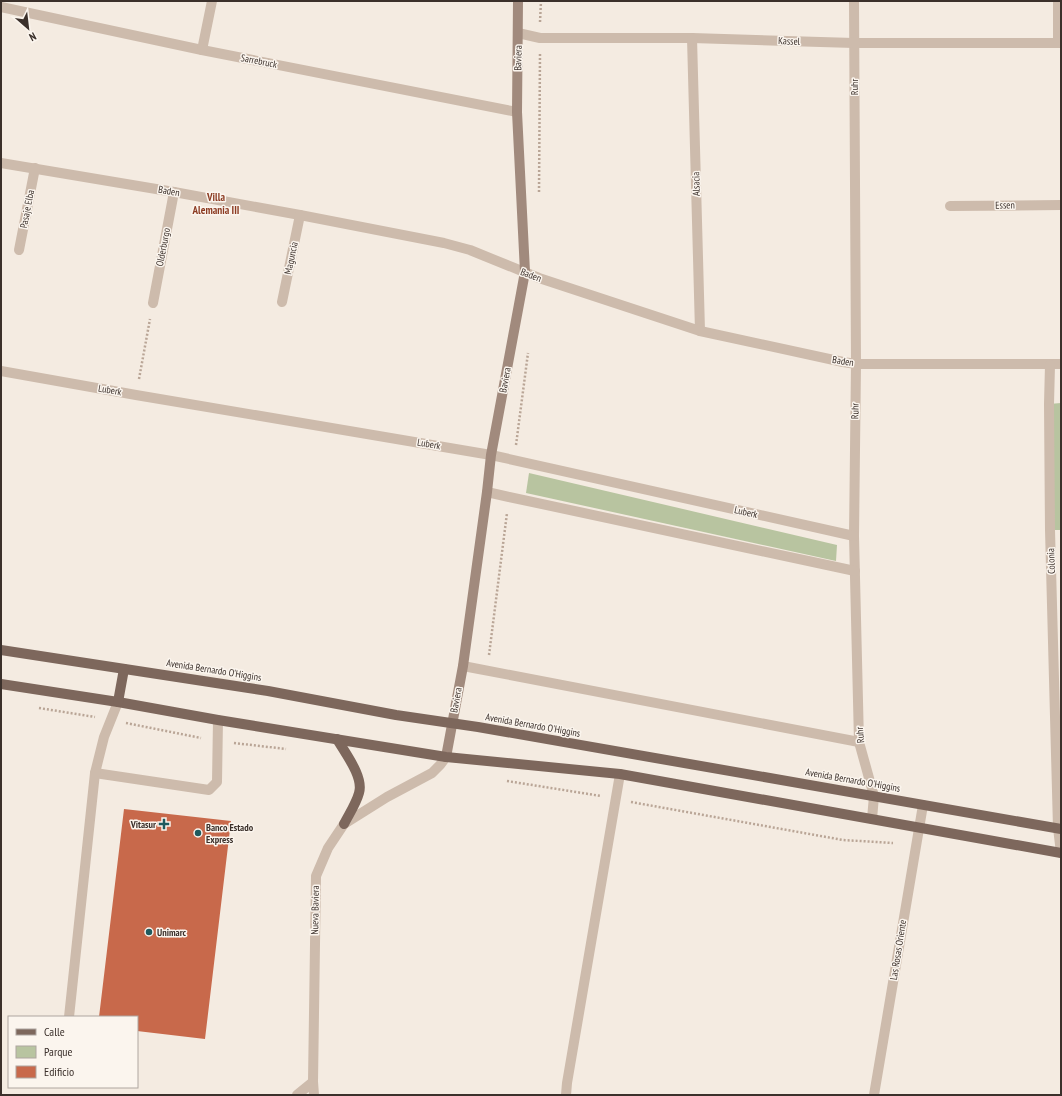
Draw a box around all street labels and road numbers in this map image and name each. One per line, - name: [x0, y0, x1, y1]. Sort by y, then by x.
- street label: Kassel: [778, 34, 801, 48]
- street label: Baviera: [511, 45, 525, 71]
- street label: Sarrebruck: [240, 51, 278, 71]
- street label: Ruhr: [848, 79, 861, 95]
- street label: Alsacia: [689, 172, 703, 196]
- street label: Baden: [157, 183, 181, 199]
- street label: Pasaje Elba: [17, 189, 37, 229]
- street label: Essen: [995, 198, 1015, 212]
- street label: Olderburgo: [153, 227, 173, 267]
- street label: Maguncia: [281, 240, 301, 276]
- street label: Baden: [519, 265, 543, 285]
- street label: Baden: [831, 353, 855, 369]
- street label: Baviera: [496, 366, 514, 394]
- street label: Luberk: [97, 382, 123, 398]
- street label: Ruhr: [848, 402, 862, 419]
- street label: Luberk: [416, 436, 442, 452]
- street label: Luberk: [733, 503, 759, 521]
- street label: Colonia: [1044, 548, 1058, 574]
- street label: Avenida Bernardo O'Higgins: [166, 656, 263, 684]
- street label: Baviera: [447, 686, 465, 714]
- street label: Avenida Bernardo O'Higgins: [485, 710, 582, 740]
- street label: Ruhr: [853, 726, 867, 744]
- street label: Avenida Bernardo O'Higgins: [805, 765, 902, 795]
- street label: Nueva Baviera: [308, 885, 322, 935]
- street label: Las Rosas Oriente: [887, 919, 909, 981]

